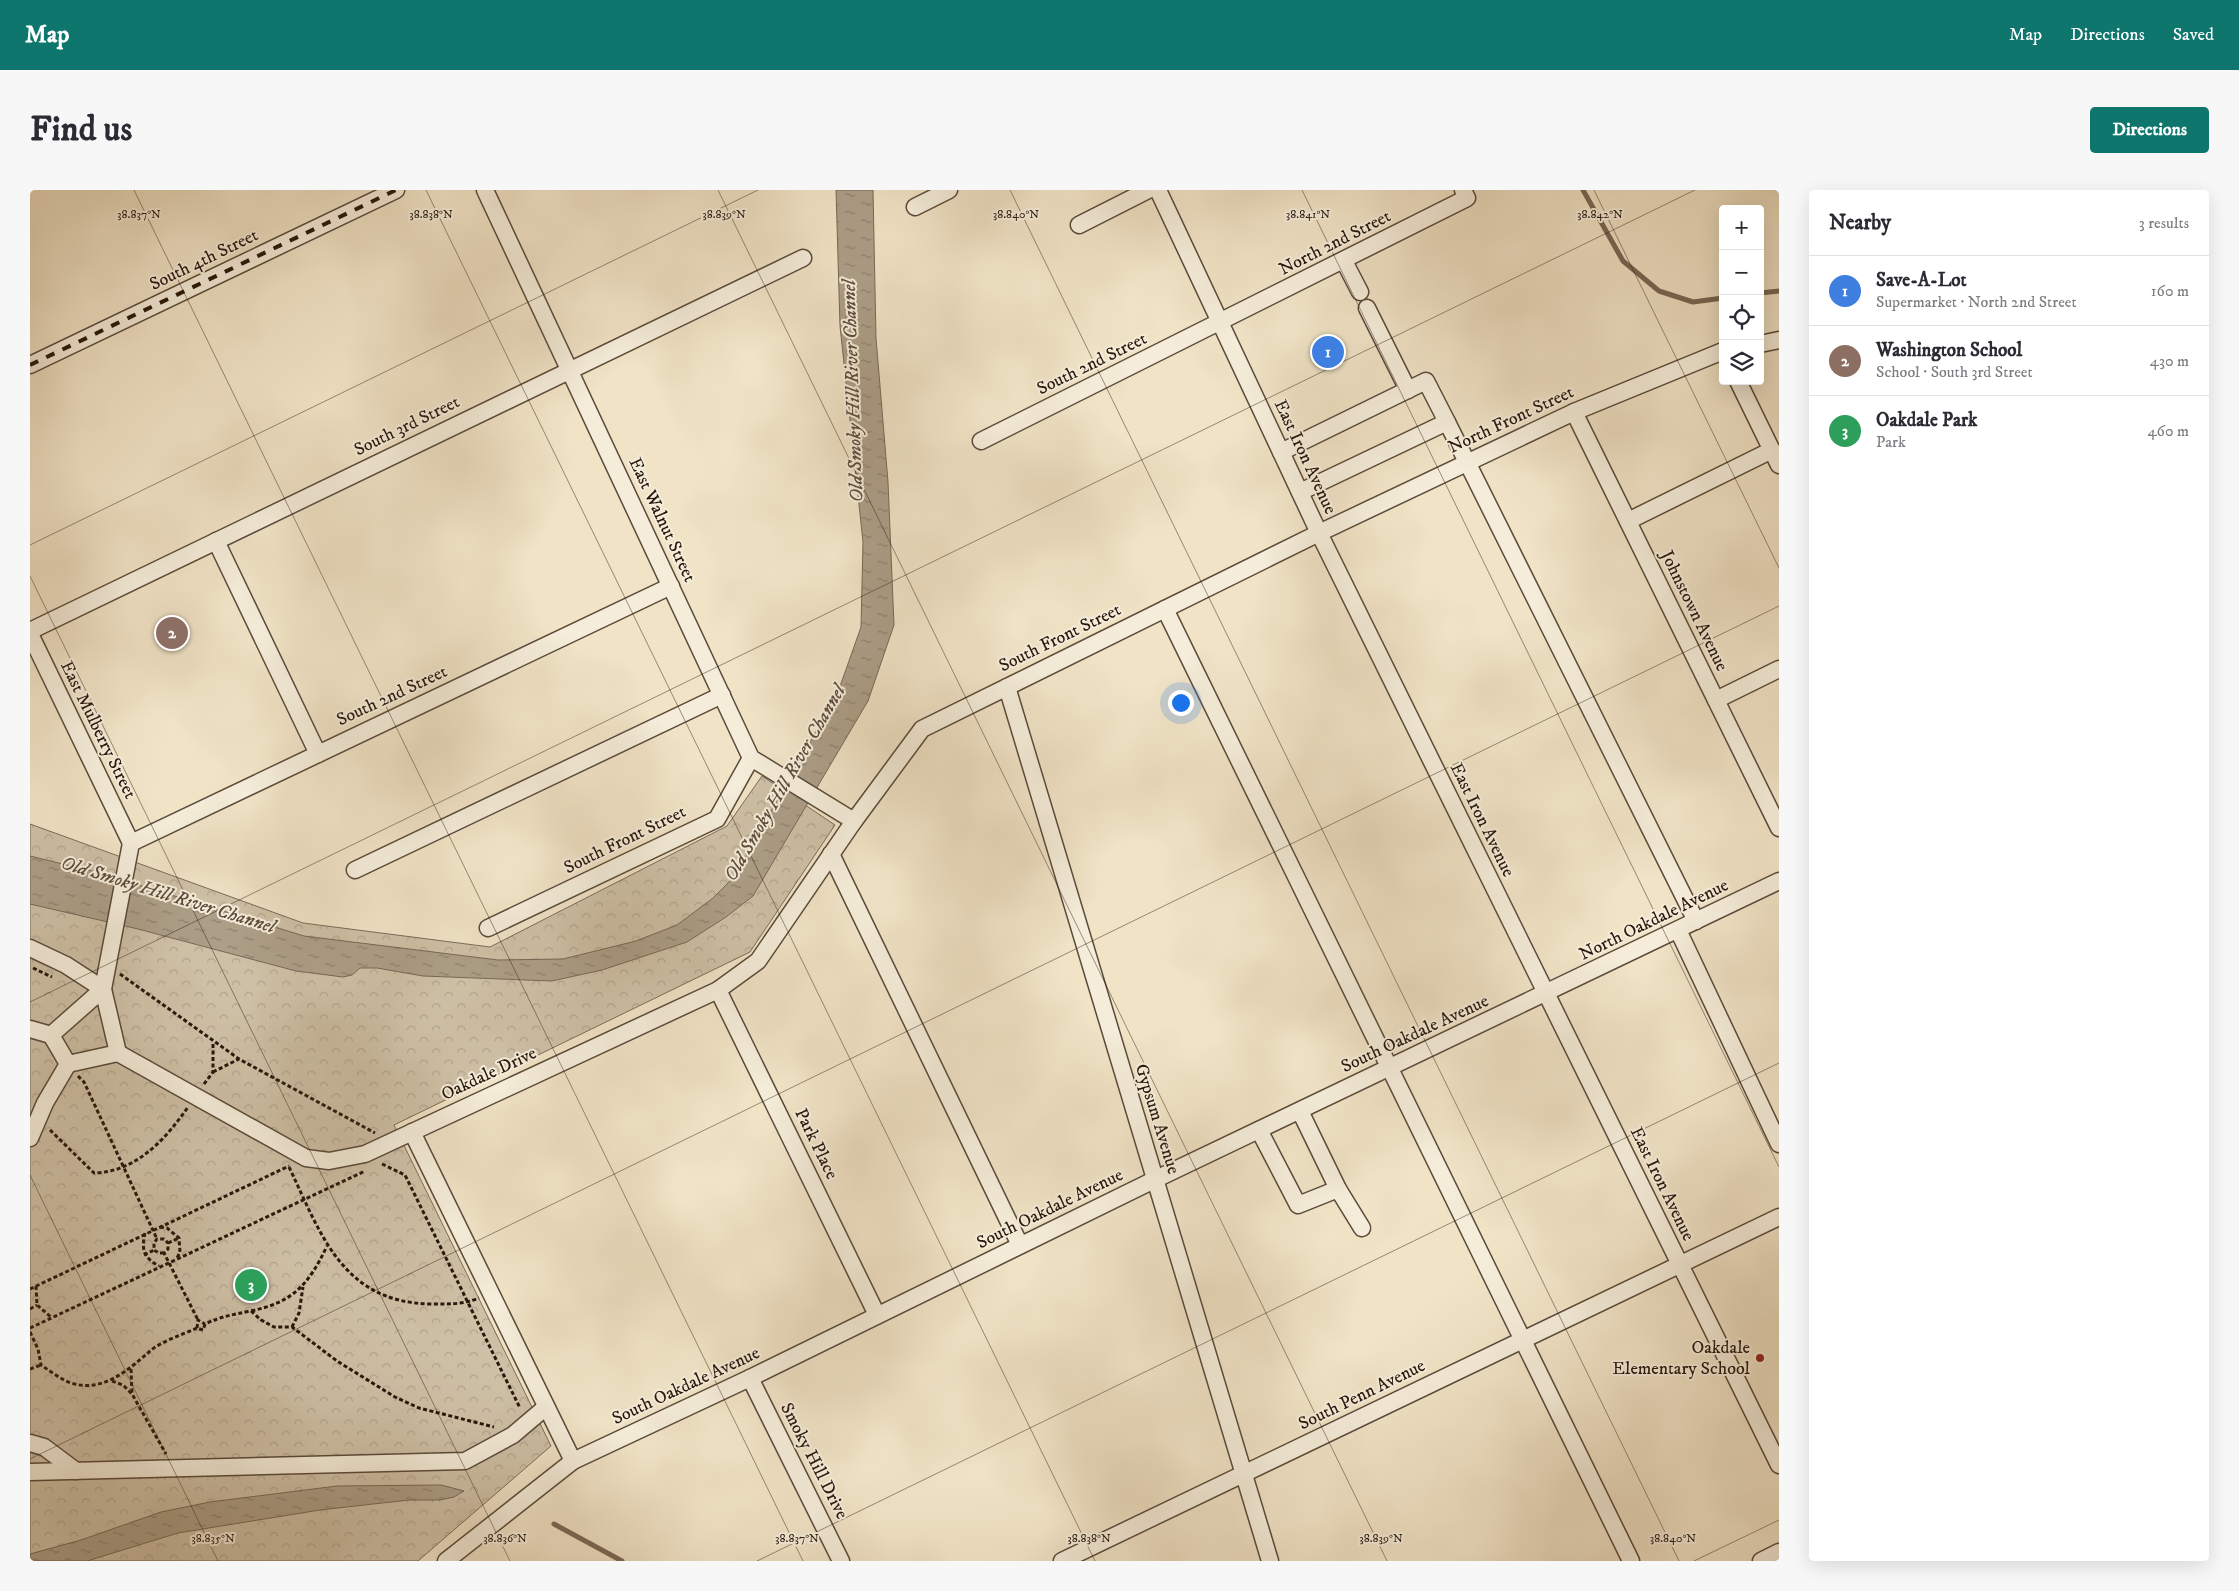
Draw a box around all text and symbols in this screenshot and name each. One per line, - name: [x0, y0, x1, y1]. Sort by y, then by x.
- text: Map: [25, 20, 69, 50]
- text: Map: [2009, 24, 2042, 46]
- text: Directions: [2070, 24, 2145, 46]
- text: Saved: [2173, 24, 2214, 46]
- button: Directions: [2090, 107, 2209, 153]
- text: Find us: [30, 108, 132, 152]
- street label: North 2nd Street: [1275, 205, 1395, 281]
- map controls: [1719, 205, 1764, 385]
- button: +: [1719, 205, 1764, 250]
- text: 38.837°N: [117, 207, 161, 222]
- text: 38.838°N: [409, 207, 453, 222]
- text: 38.839°N: [702, 207, 746, 222]
- text: 38.840°N: [993, 207, 1039, 222]
- text: 38.841°N: [1286, 207, 1330, 222]
- text: 38.842°N: [1577, 207, 1623, 222]
- text: Nearby: [1829, 210, 1891, 236]
- text: 3 results: [2139, 213, 2189, 233]
- street label: South 4th Street: [146, 224, 262, 296]
- button: −: [1719, 250, 1764, 295]
- text: Save-A-Lot: [1876, 269, 1967, 292]
- water label: Old Smoky Hill River Channel: [838, 277, 868, 503]
- text: 1: [1842, 281, 1848, 301]
- text: 160 m: [2151, 281, 2189, 301]
- text: Supermarket · North 2nd Street: [1876, 292, 2077, 312]
- button: locate: [1719, 295, 1764, 340]
- street label: South 2nd Street: [1033, 328, 1151, 400]
- pin: 1: [1312, 333, 1344, 371]
- text: Washington School: [1876, 339, 2022, 362]
- button: layers: [1719, 340, 1764, 385]
- text: 2: [1841, 351, 1849, 371]
- text: 430 m: [2150, 351, 2189, 371]
- text: School · South 3rd Street: [1876, 362, 2033, 382]
- street label: North Front Street: [1445, 381, 1577, 459]
- street label: South 3rd Street: [351, 391, 464, 461]
- street label: East Iron Avenue: [1269, 396, 1341, 518]
- text: Oakdale Park: [1876, 409, 1977, 432]
- text: 3: [1842, 421, 1848, 441]
- text: 460 m: [2147, 421, 2189, 441]
- text: Park: [1876, 432, 1906, 452]
- street label: East Walnut Street: [624, 454, 701, 586]
- street label: Johnstown Avenue: [1654, 545, 1733, 675]
- street label: South Front Street: [995, 599, 1125, 677]
- pin: 2: [156, 614, 188, 652]
- street label: East Mulberry Street: [55, 658, 141, 803]
- street label: South 2nd Street: [333, 661, 451, 731]
- water label: Old Smoky Hill River Channel: [719, 679, 852, 885]
- your location: [1168, 690, 1194, 716]
- street label: East Iron Avenue: [1445, 759, 1519, 881]
- street label: South Front Street: [560, 801, 690, 879]
- water label: Old Smoky Hill River Channel: [58, 851, 280, 939]
- street label: North Oakdale Avenue: [1576, 874, 1732, 966]
- street label: South Oakdale Avenue: [1338, 990, 1492, 1078]
- street label: Oakdale Drive: [438, 1042, 540, 1106]
- street label: Gypsum Avenue: [1130, 1061, 1184, 1177]
- street label: Park Place: [789, 1105, 843, 1183]
- street label: East Iron Avenue: [1625, 1123, 1699, 1245]
- street label: South Oakdale Avenue: [973, 1164, 1127, 1254]
- pin: 3: [235, 1266, 267, 1304]
- place label: Oakdale Elementary School: [1612, 1337, 1751, 1380]
- street label: South Oakdale Avenue: [609, 1342, 763, 1430]
- marker: Oakdale Elementary School: [1754, 1352, 1766, 1364]
- street label: South Penn Avenue: [1295, 1355, 1429, 1435]
- street label: Smoky Hill Drive: [775, 1399, 853, 1523]
- text: 38.835°N: [191, 1531, 235, 1546]
- text: 38.836°N: [483, 1531, 527, 1546]
- text: 38.837°N: [775, 1531, 819, 1546]
- text: 38.838°N: [1067, 1531, 1111, 1546]
- text: 38.839°N: [1359, 1531, 1403, 1546]
- text: 38.840°N: [1650, 1531, 1696, 1546]

